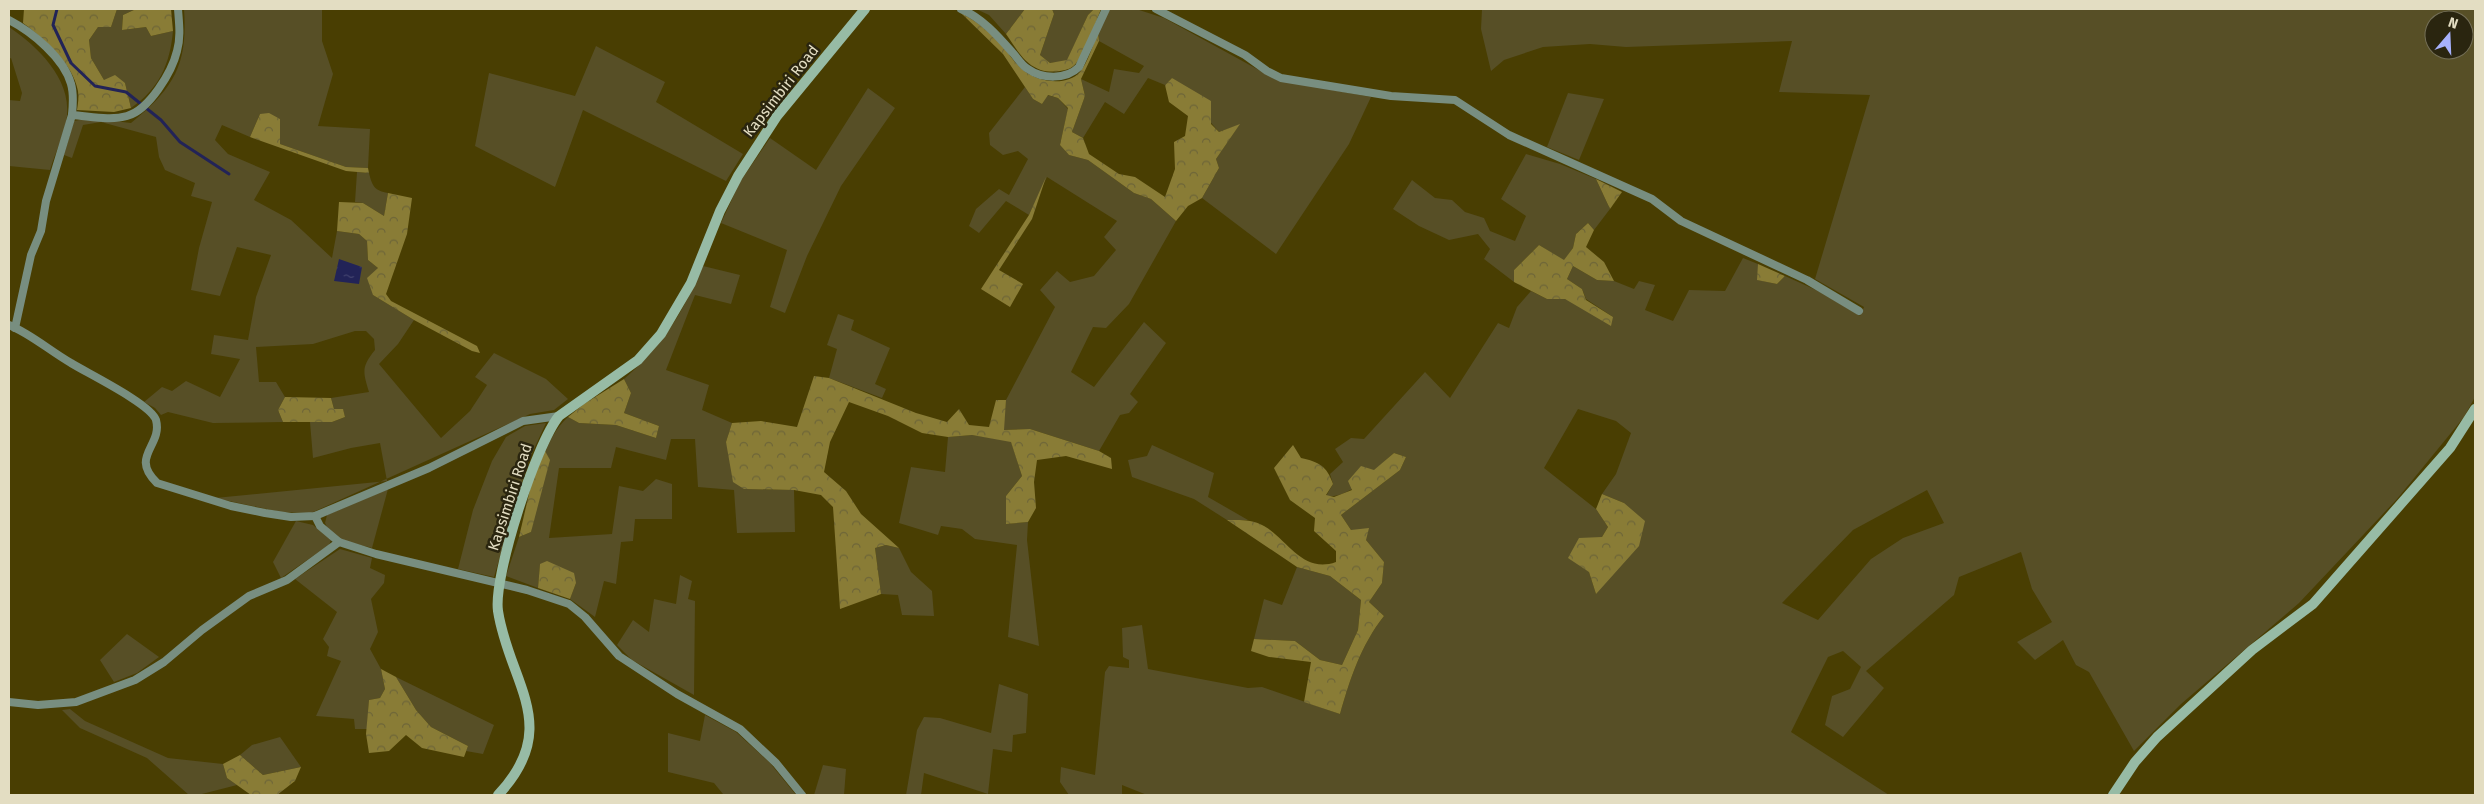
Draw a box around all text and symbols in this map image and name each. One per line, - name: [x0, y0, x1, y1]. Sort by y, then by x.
- north arrow: [2424, 10, 2474, 60]
- text: N: [2446, 14, 2460, 33]
- street label: Kapsimbiri Road: [740, 41, 822, 141]
- street label: Kapsimbiri Road: [484, 441, 536, 553]

